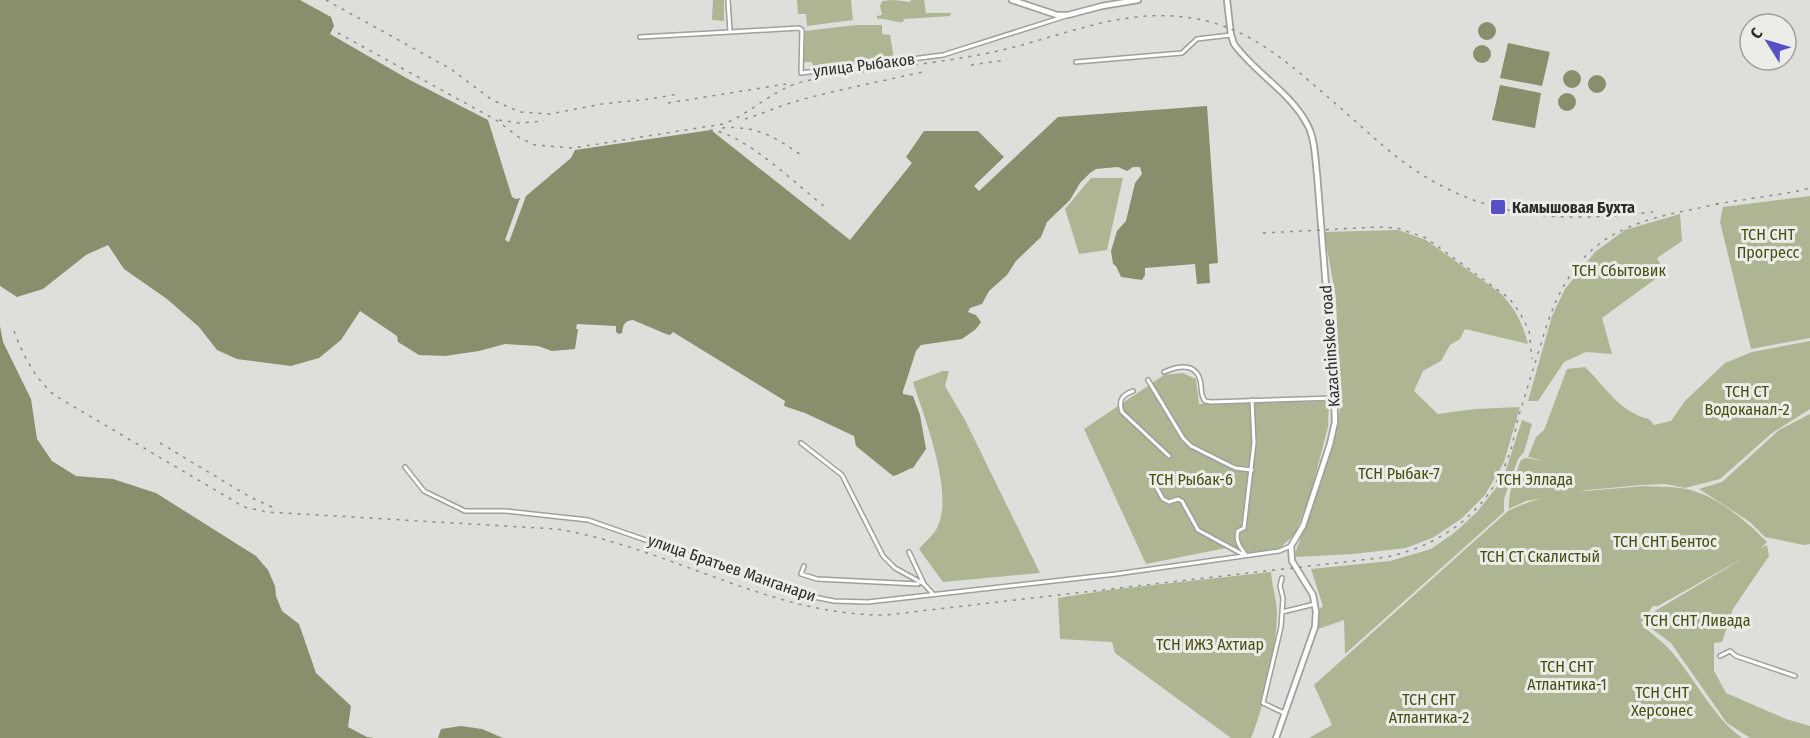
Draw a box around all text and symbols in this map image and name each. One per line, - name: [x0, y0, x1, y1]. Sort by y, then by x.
- north arrow: [1738, 12, 1798, 72]
- text: С: [1746, 24, 1767, 42]
- street label: улица Рыбаков: [812, 49, 916, 81]
- marker: Камышовая Бухта: [1489, 198, 1507, 216]
- place label: Камышовая Бухта: [1512, 198, 1635, 217]
- park label: ТСН СНТ Прогресс: [1737, 225, 1799, 262]
- park label: ТСН Сбытовик: [1572, 261, 1666, 280]
- street label: Kazachinskoe road: [1316, 285, 1344, 407]
- park label: ТСН СТ Водоканал-2: [1704, 382, 1790, 419]
- park label: ТСН Рыбак-7: [1358, 464, 1440, 483]
- park label: ТСН Рыбак-6: [1149, 470, 1233, 489]
- park label: ТСН Эллада: [1497, 470, 1573, 489]
- street label: улица Братьев Манганари: [646, 530, 818, 606]
- park label: ТСН СНТ Бентос: [1613, 532, 1717, 551]
- park label: ТСН СТ Скалистый: [1480, 547, 1600, 566]
- park label: ТСН СНТ Ливада: [1643, 611, 1751, 630]
- park label: ТСН ИЖЗ Ахтиар: [1156, 635, 1264, 654]
- park label: ТСН СНТ Атлантика-1: [1527, 657, 1607, 694]
- park label: ТСН СНТ Херсонес: [1631, 683, 1693, 720]
- park label: ТСН СНТ Атлантика-2: [1389, 690, 1469, 727]

